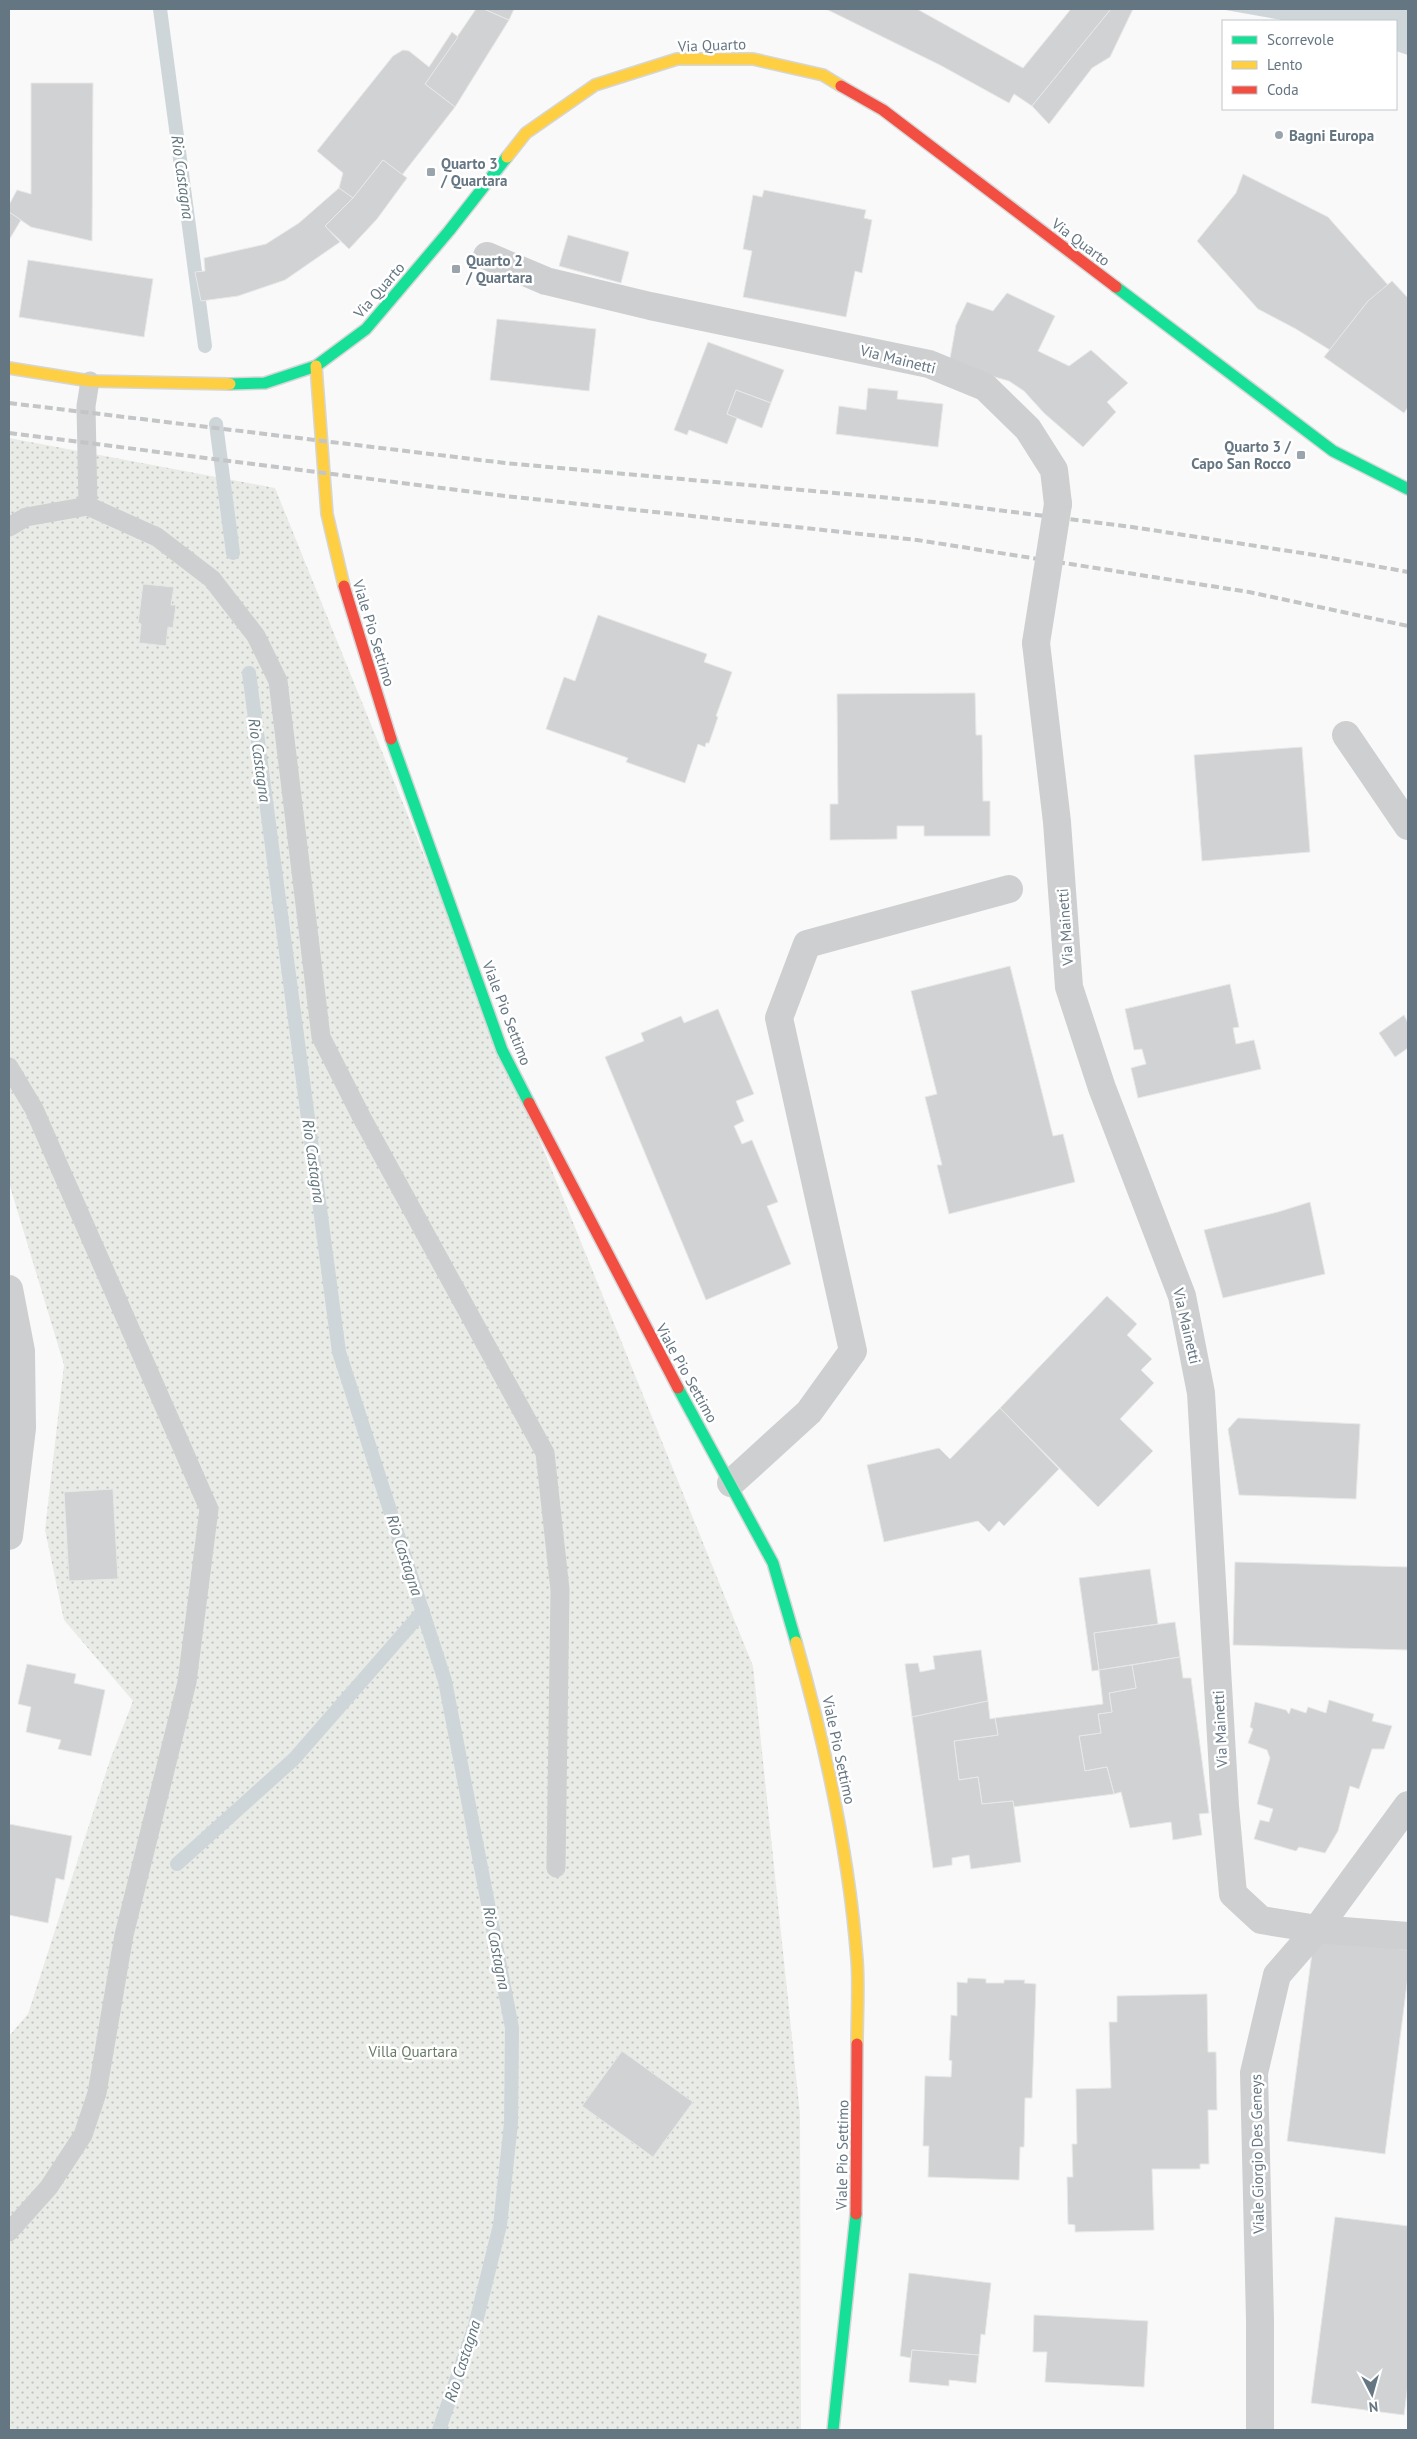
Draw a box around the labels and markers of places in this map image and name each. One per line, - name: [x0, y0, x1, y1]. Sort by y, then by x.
- place label: Bagni Europa: [1289, 126, 1374, 145]
- marker: Bagni Europa: [1273, 129, 1285, 141]
- place label: Quarto 3 / Quartara: [440, 154, 507, 190]
- marker: Quarto 3 / Quartara: [425, 166, 437, 178]
- place label: Quarto 2 / Quartara: [465, 251, 532, 287]
- marker: Quarto 2 / Quartara: [450, 263, 462, 275]
- place label: Quarto 3 / Capo San Rocco: [1191, 437, 1292, 473]
- marker: Quarto 3 / Capo San Rocco: [1295, 449, 1307, 461]

